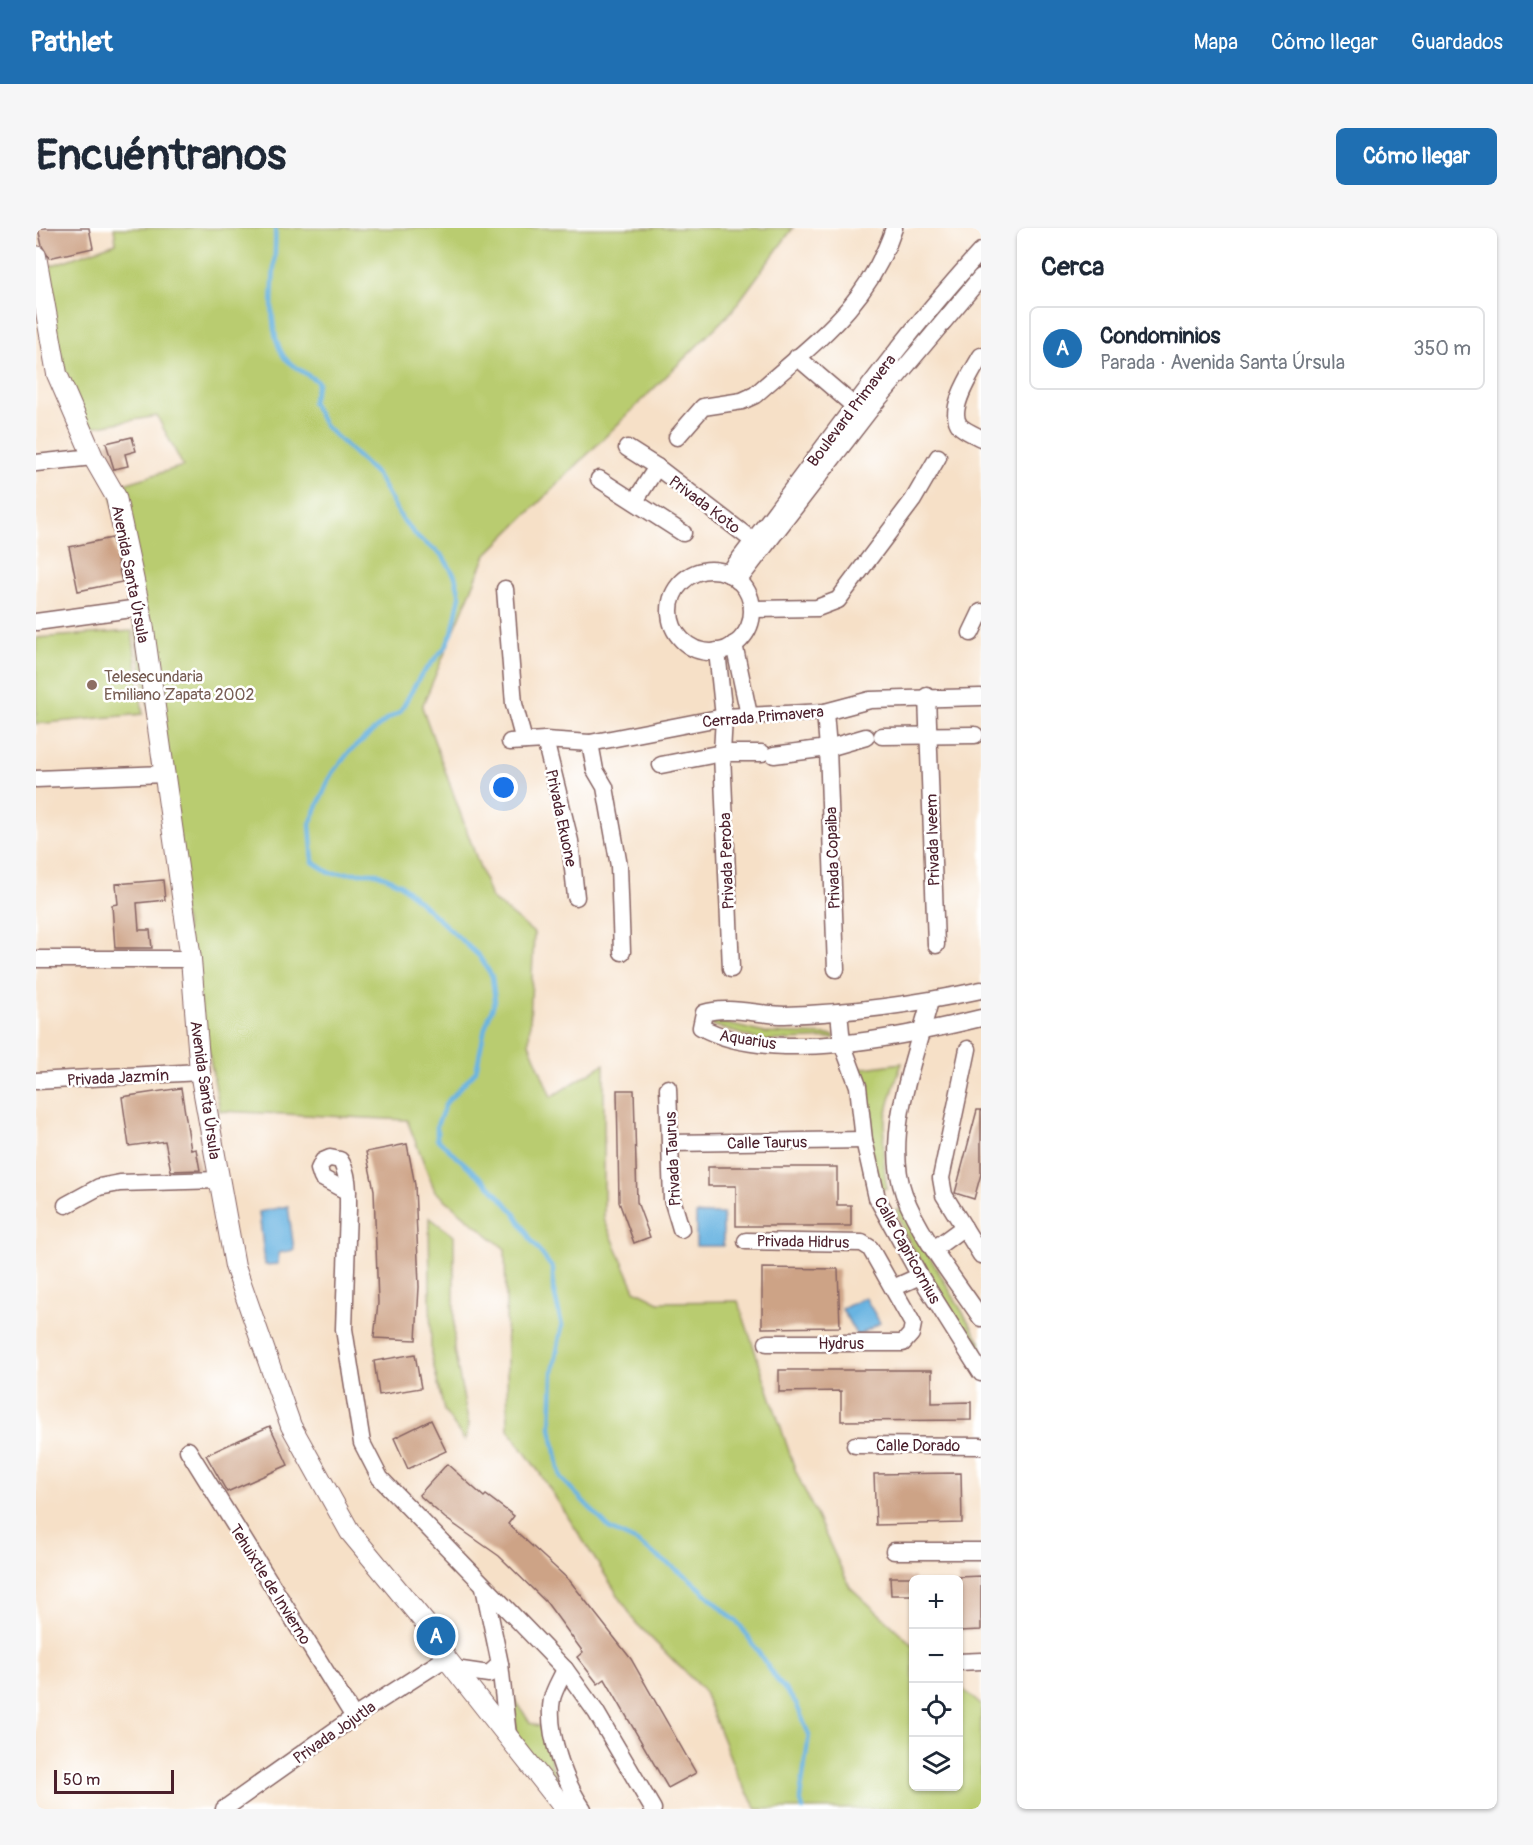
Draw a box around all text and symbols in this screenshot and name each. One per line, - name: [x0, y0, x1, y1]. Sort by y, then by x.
- text: Pathlet: [30, 25, 113, 60]
- text: Mapa: [1193, 29, 1238, 56]
- text: Cómo llegar: [1271, 29, 1378, 56]
- text: Guardados: [1411, 29, 1503, 56]
- button: Cómo llegar: [1336, 128, 1497, 185]
- text: Encuéntranos: [36, 130, 286, 182]
- text: Cerca: [1041, 251, 1104, 283]
- text: Condominios: [1100, 322, 1220, 350]
- text: A: [1056, 336, 1069, 361]
- text: 350 m: [1413, 336, 1471, 361]
- text: Parada · Avenida Santa Úrsula: [1100, 350, 1345, 375]
- street label: Boulevard Primavera: [803, 351, 901, 471]
- street label: Privada Koto: [665, 471, 744, 538]
- street label: Avenida Santa Úrsula: [107, 504, 153, 645]
- place label: Telesecundaria Emiliano Zapata 2002: [104, 667, 254, 705]
- marker: Telesecundaria Emiliano Zapata 2002: [85, 678, 99, 692]
- street label: Cerrada Primavera: [701, 702, 825, 732]
- street label: Privada Ekuone: [541, 768, 581, 869]
- your location: [489, 773, 518, 802]
- street label: Privada Iveem: [921, 793, 945, 887]
- street label: Privada Copaiba: [821, 806, 845, 910]
- street label: Privada Peroba: [715, 812, 739, 910]
- street label: Avenida Santa Úrsula: [185, 1019, 225, 1161]
- street label: Aquarius: [718, 1026, 778, 1054]
- street label: Privada Jazmín: [67, 1065, 170, 1091]
- street label: Privada Taurus: [661, 1111, 685, 1207]
- street label: Calle Taurus: [727, 1132, 807, 1154]
- street label: Calle Capricornius: [869, 1193, 945, 1307]
- street label: Privada Hidrus: [756, 1231, 849, 1253]
- street label: Hydrus: [818, 1334, 864, 1354]
- street label: Calle Dorado: [876, 1436, 960, 1456]
- street label: Tehuixtle de Invierno: [225, 1521, 316, 1649]
- map controls: [909, 1575, 963, 1791]
- button: +: [909, 1575, 963, 1629]
- pin: A: [416, 1614, 456, 1658]
- button: −: [909, 1629, 963, 1683]
- button: locate: [909, 1683, 963, 1737]
- street label: Privada Jojutla: [289, 1697, 380, 1769]
- button: layers: [909, 1737, 963, 1791]
- scale bar: [54, 1767, 174, 1794]
- text: 50 m: [63, 1770, 100, 1790]

